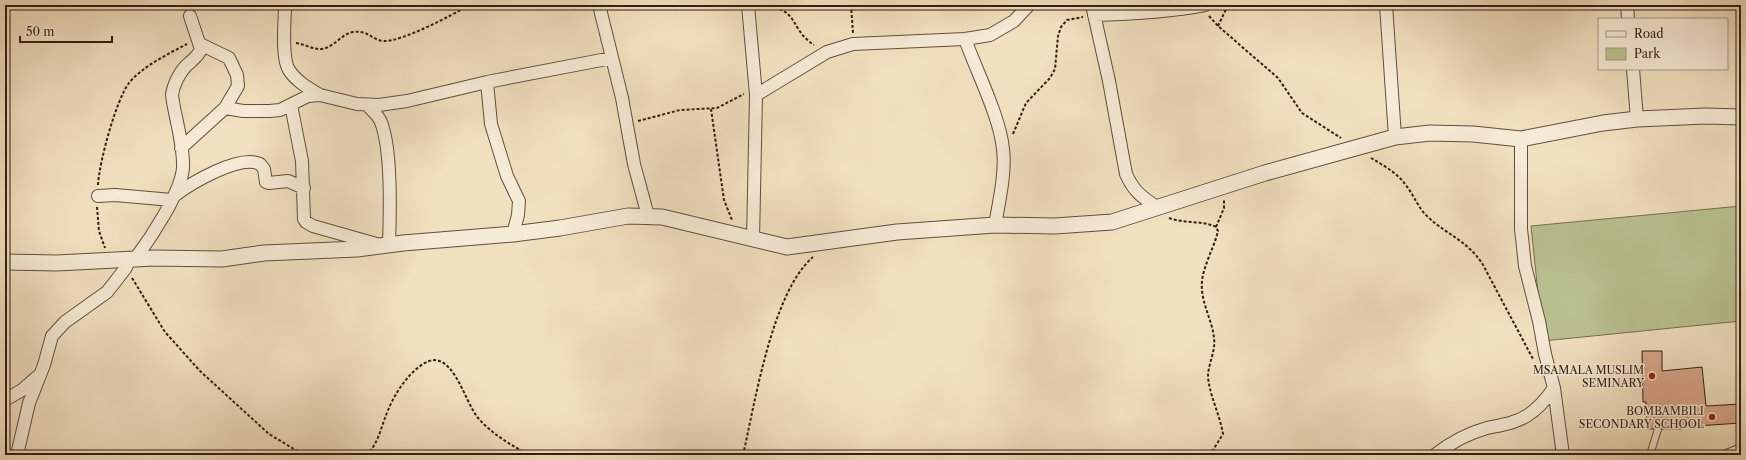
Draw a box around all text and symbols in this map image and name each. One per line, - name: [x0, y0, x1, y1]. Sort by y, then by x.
- scale bar: [20, 18, 112, 44]
- legend: [1598, 18, 1728, 70]
- text: 50 m: [26, 24, 55, 39]
- text: Road: [1634, 26, 1664, 41]
- text: Park: [1634, 46, 1661, 61]
- place label: MSAMALA MUSLIM SEMINARY: [1533, 363, 1644, 390]
- marker: MSAMALA MUSLIM SEMINARY: [1647, 371, 1657, 381]
- place label: BOMBAMBILI SECONDARY SCHOOL: [1579, 404, 1705, 431]
- marker: BOMBAMBILI SECONDARY SCHOOL: [1707, 412, 1717, 422]

